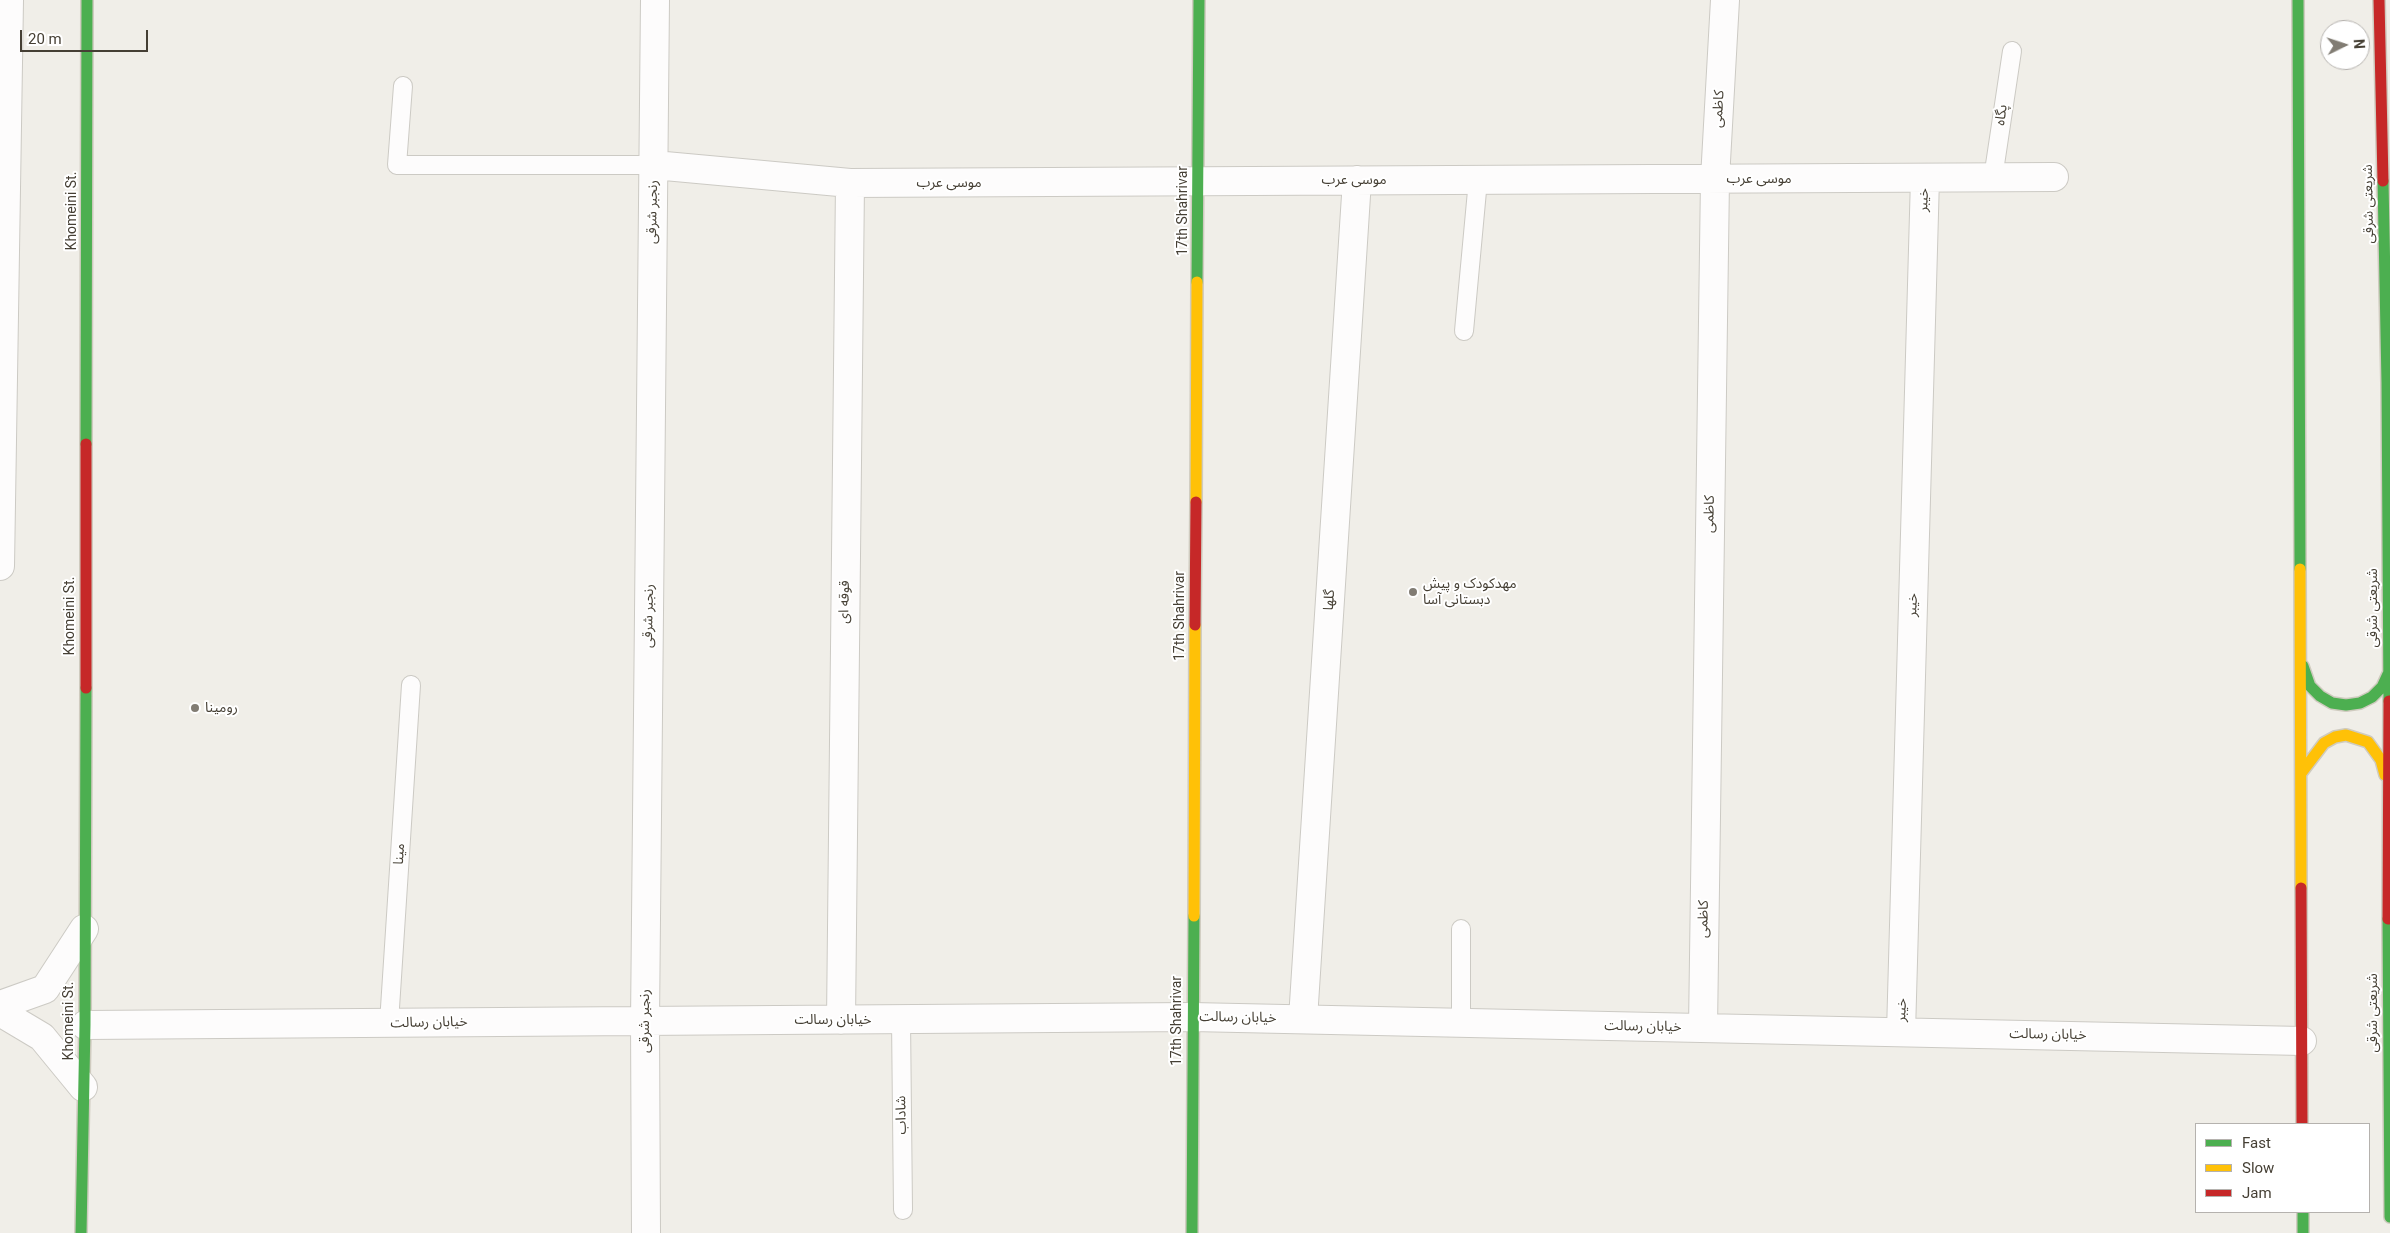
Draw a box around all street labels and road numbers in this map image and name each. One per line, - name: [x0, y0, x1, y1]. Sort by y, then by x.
- street label: کاظمی: [1710, 90, 1728, 128]
- street label: پگاه: [1992, 103, 2012, 127]
- street label: شریعتی شرقی: [2360, 164, 2378, 244]
- street label: 17th Shahrivar: [1175, 166, 1191, 256]
- street label: موسی عرب: [1726, 171, 1792, 187]
- street label: Khomeini St.: [64, 172, 80, 250]
- street label: موسی عرب: [1321, 172, 1387, 188]
- street label: موسی عرب: [916, 175, 982, 191]
- street label: رنجبر شرقی: [644, 180, 662, 244]
- street label: خیبر: [1915, 188, 1933, 212]
- street label: کاظمی: [1701, 495, 1719, 533]
- street label: شریعتی شرقی: [2365, 568, 2381, 648]
- street label: 17th Shahrivar: [1172, 571, 1188, 661]
- street label: Khomeini St.: [62, 577, 78, 655]
- street label: قوقه ای: [836, 580, 854, 624]
- street label: رنجبر شرقی: [640, 584, 658, 648]
- street label: گلها: [1321, 589, 1339, 611]
- street label: خیبر: [1904, 593, 1922, 617]
- street label: مینا: [391, 843, 409, 865]
- street label: کاظمی: [1695, 900, 1713, 938]
- street label: شریعتی شرقی: [2365, 973, 2381, 1053]
- street label: 17th Shahrivar: [1169, 976, 1185, 1066]
- street label: Khomeini St.: [61, 982, 77, 1060]
- street label: رنجبر شرقی: [637, 989, 653, 1053]
- street label: خیبر: [1893, 998, 1911, 1022]
- street label: خیابان رسالت: [1199, 1009, 1277, 1027]
- street label: خیابان رسالت: [794, 1012, 872, 1028]
- street label: خیابان رسالت: [390, 1014, 468, 1032]
- street label: خیابان رسالت: [1604, 1018, 1682, 1036]
- street label: خیابان رسالت: [2009, 1026, 2087, 1044]
- street label: شاداب: [893, 1095, 911, 1135]

